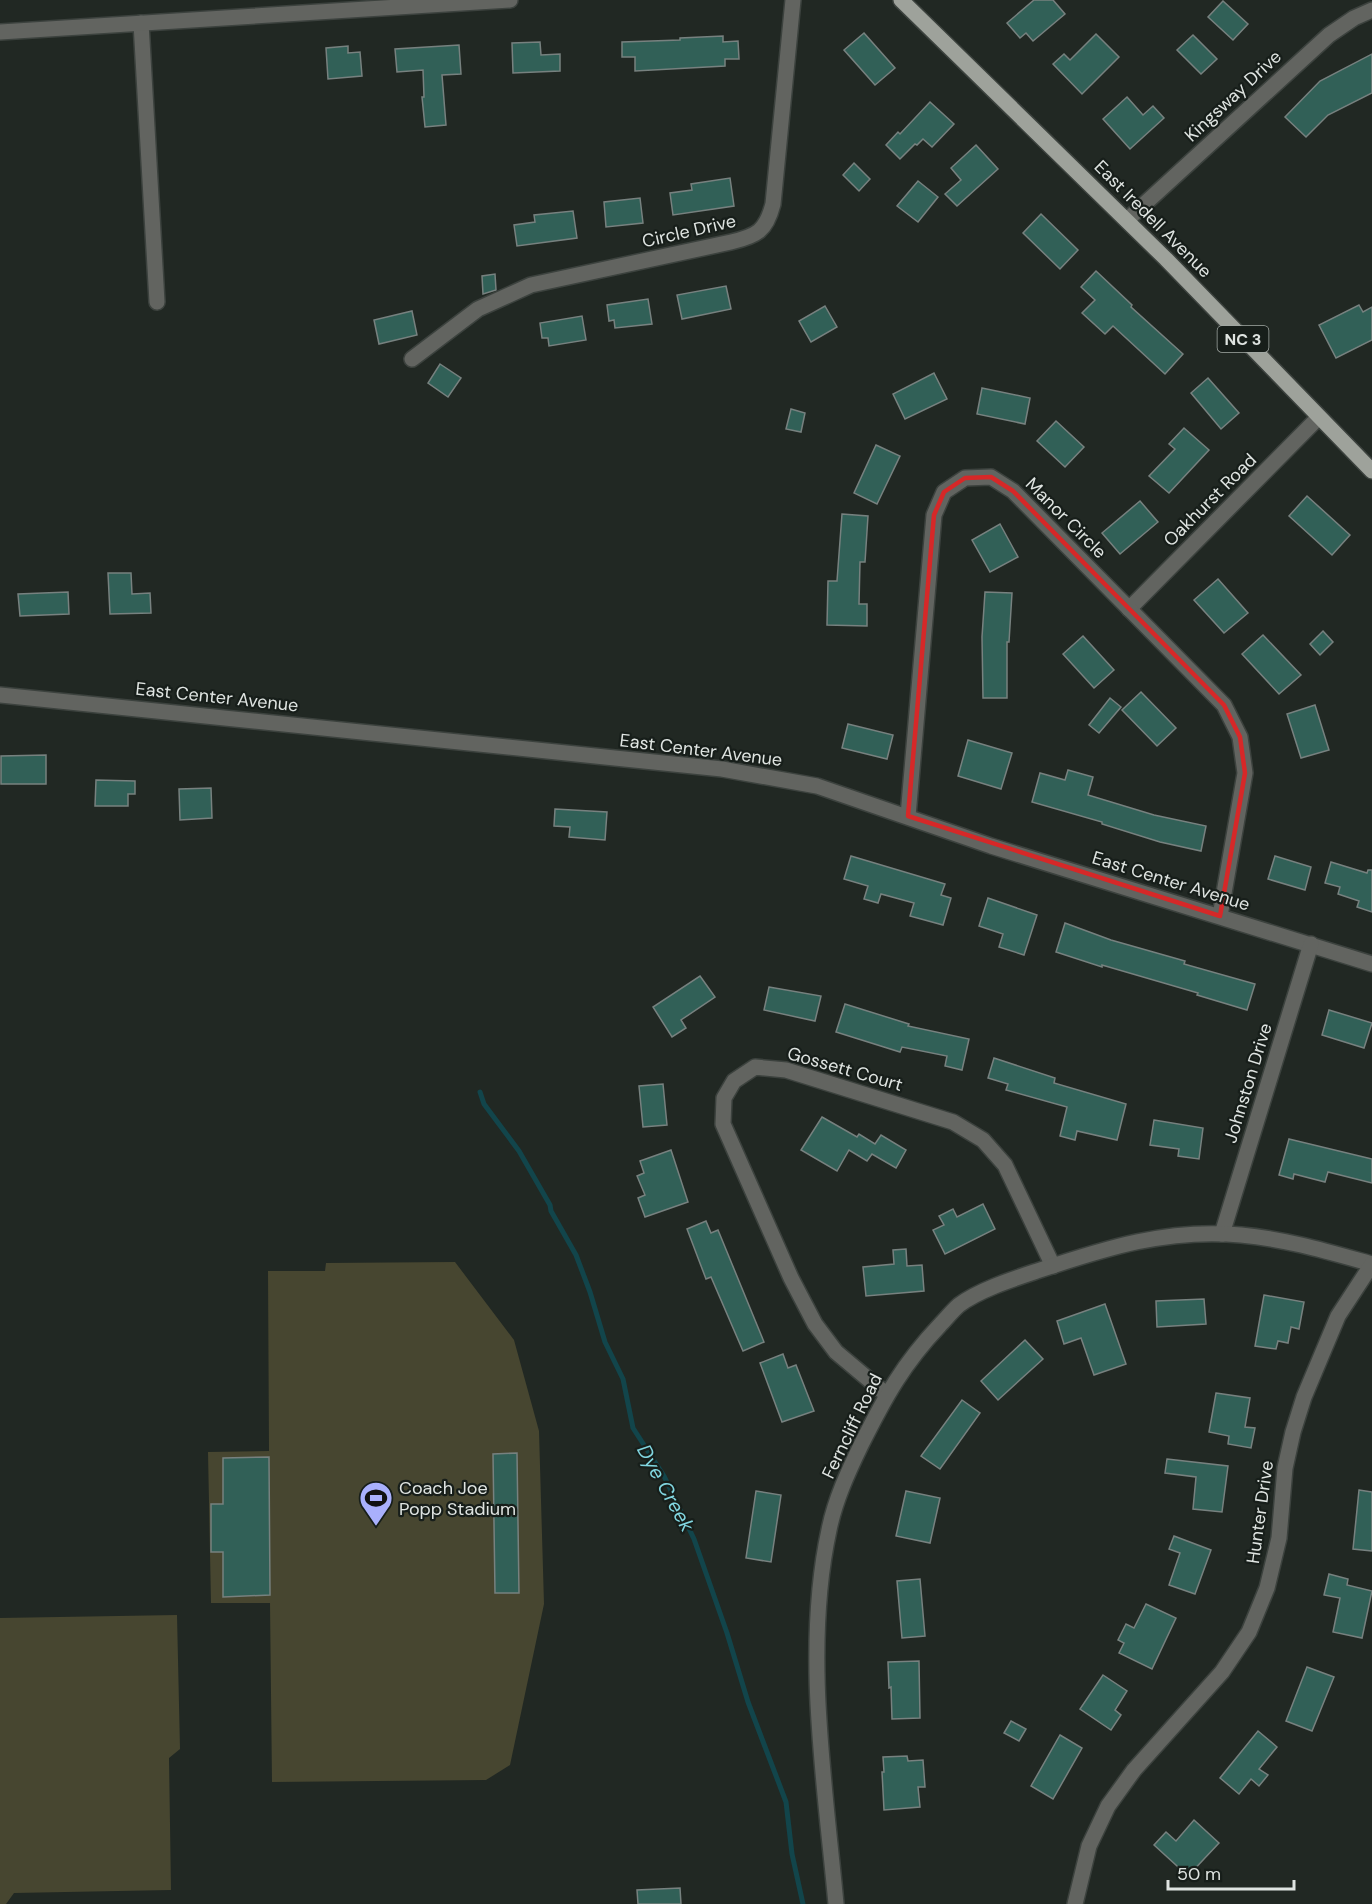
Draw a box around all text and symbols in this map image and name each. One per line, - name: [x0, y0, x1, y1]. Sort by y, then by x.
- street label: Kingsway Drive: [1179, 45, 1287, 147]
- street label: East Iredell Avenue: [1089, 155, 1217, 283]
- street label: Circle Drive: [640, 209, 738, 253]
- road number: NC 3: [1218, 326, 1268, 352]
- street label: Oakhurst Road: [1158, 448, 1262, 552]
- street label: Manor Circle: [1020, 472, 1112, 564]
- street label: East Center Avenue: [134, 677, 300, 717]
- street label: East Center Avenue: [618, 728, 784, 772]
- street label: East Center Avenue: [1089, 846, 1253, 916]
- street label: Johnston Drive: [1218, 1020, 1278, 1146]
- street label: Gossett Court: [785, 1041, 905, 1097]
- street label: Ferncliff Road: [816, 1369, 888, 1483]
- water label: Dye Creek: [631, 1440, 701, 1537]
- street label: Hunter Drive: [1241, 1459, 1279, 1565]
- place label: Coach Joe Popp Stadium: [399, 1476, 516, 1521]
- sports icon: Coach Joe Popp Stadium: [358, 1480, 394, 1527]
- scale bar: [1168, 1853, 1294, 1891]
- text: 50 m: [1177, 1862, 1221, 1886]

